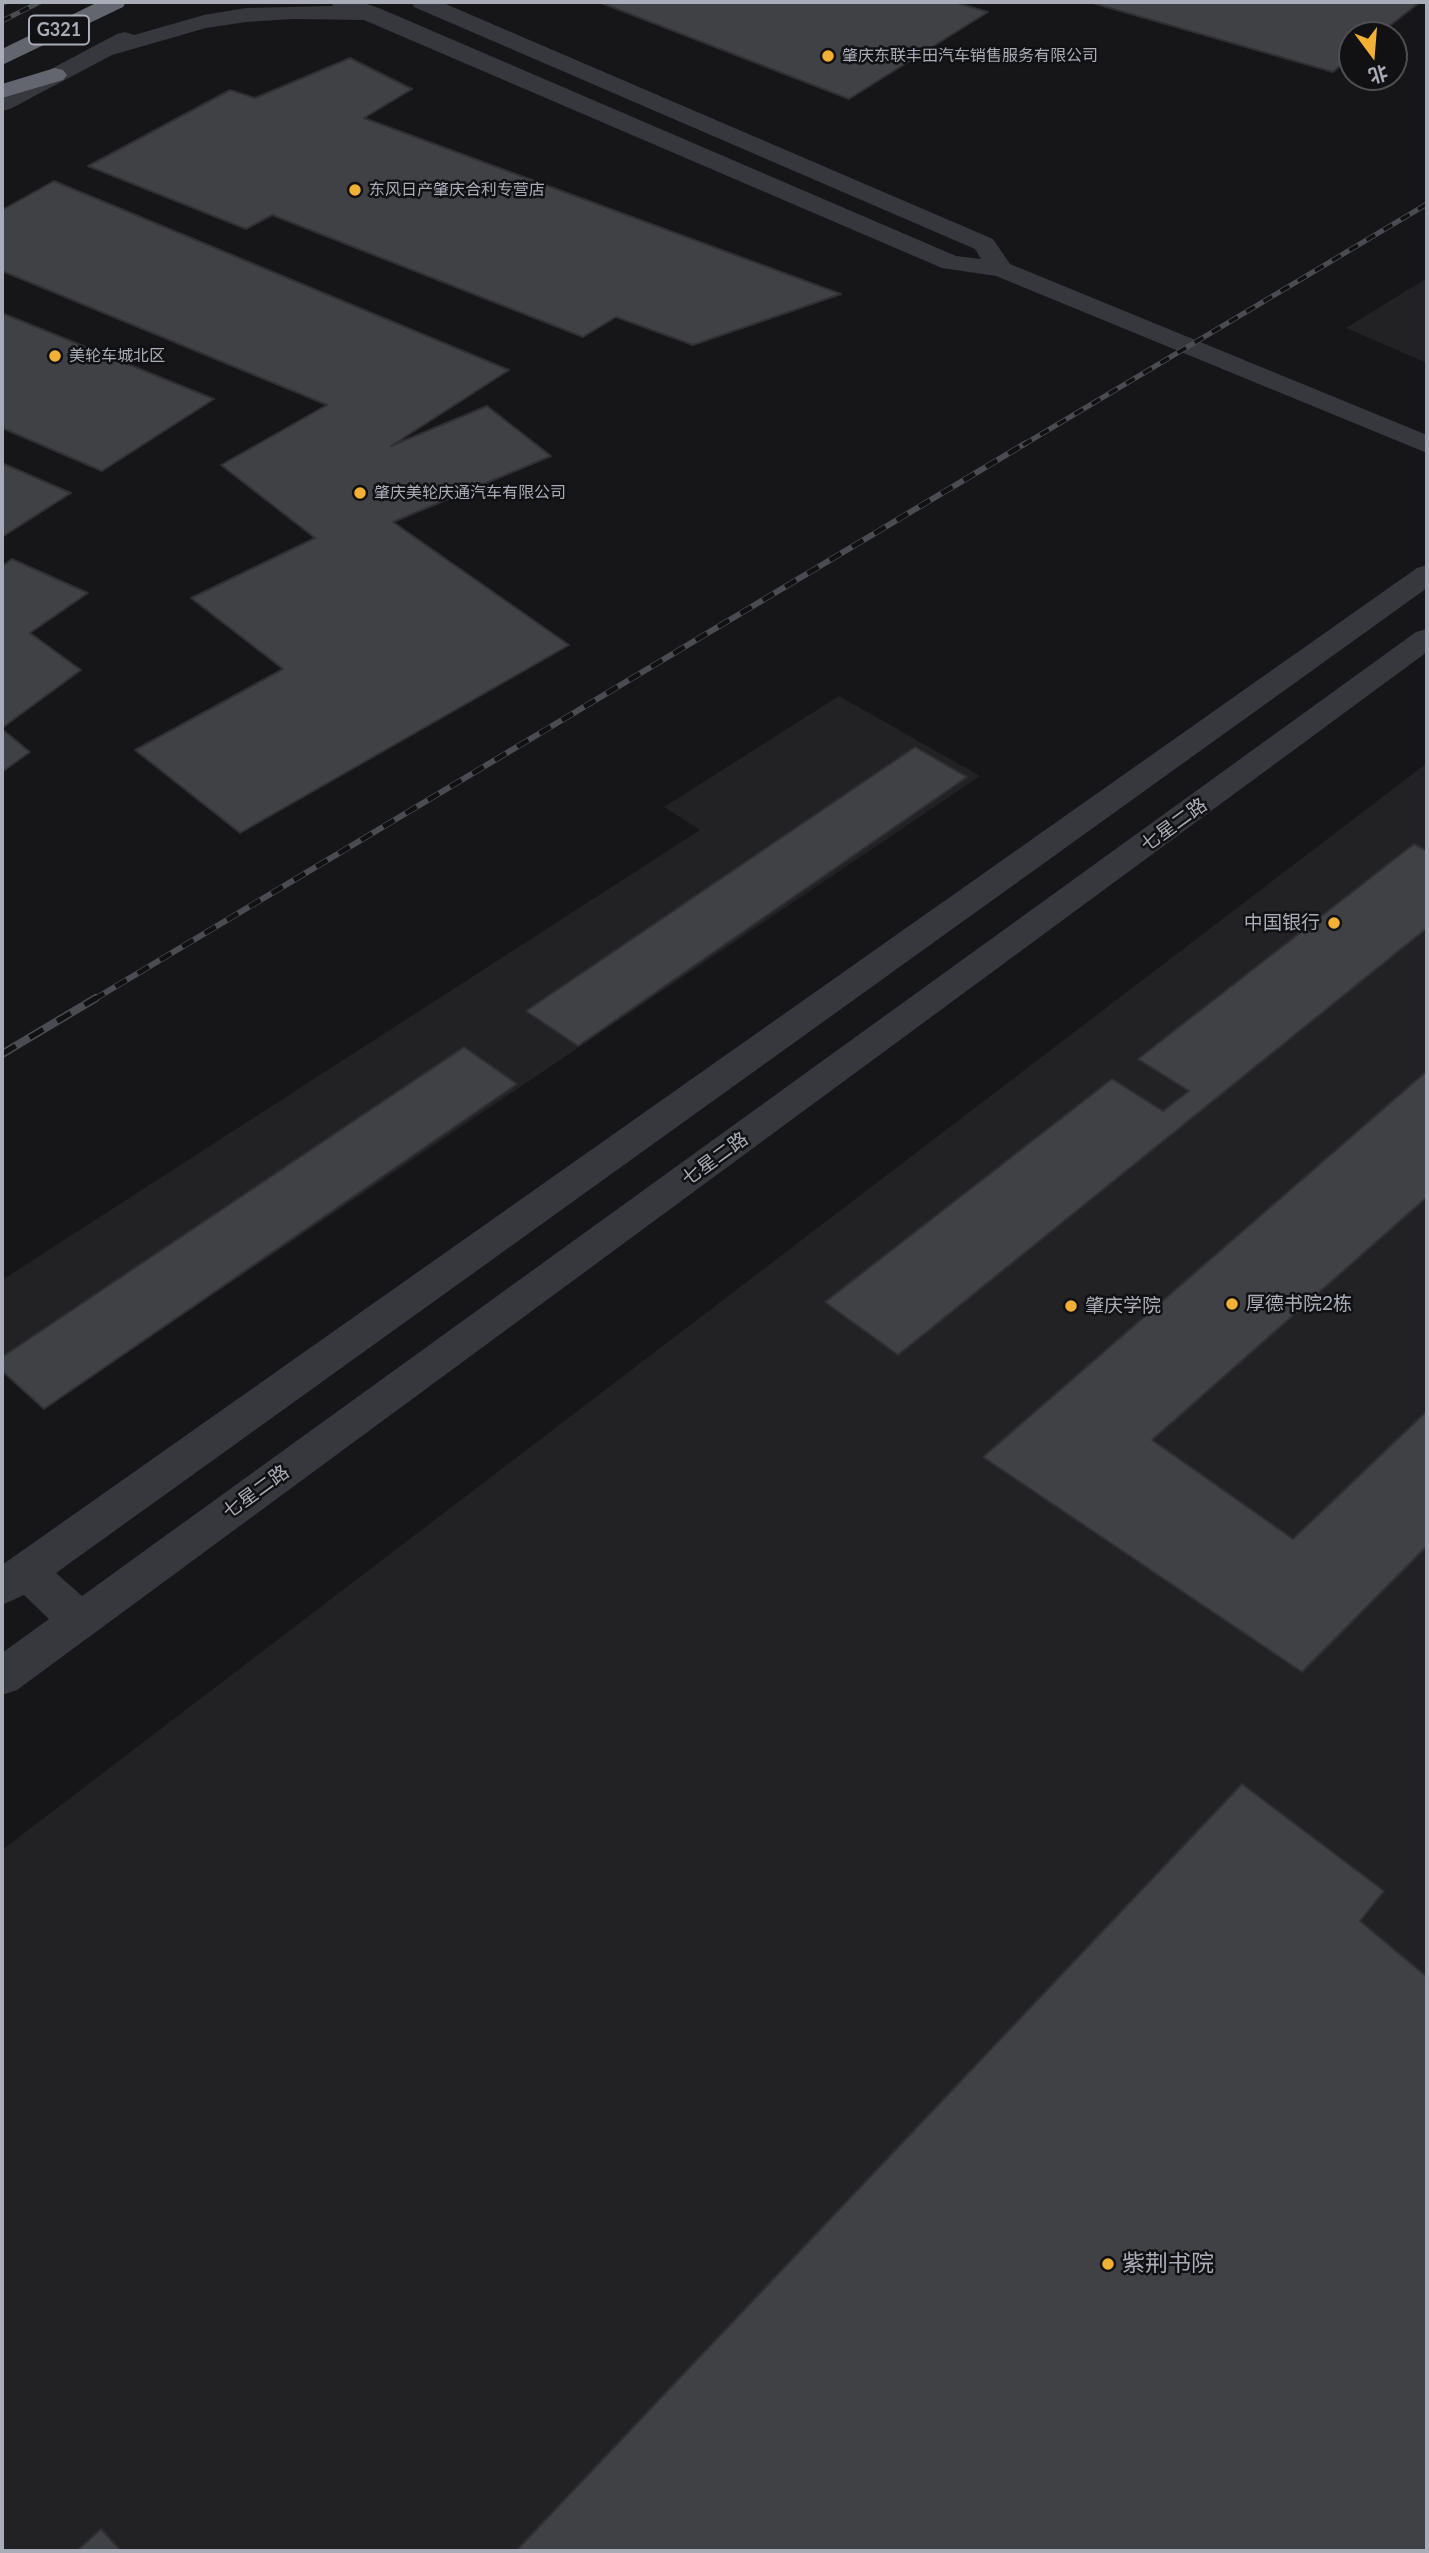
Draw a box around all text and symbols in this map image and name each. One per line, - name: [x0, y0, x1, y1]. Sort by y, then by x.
- road number: G321: [29, 15, 89, 44]
- north arrow: [1338, 21, 1408, 91]
- place label: 肇庆东联丰田汽车销售服务有限公司: [842, 46, 1098, 66]
- marker: 肇庆东联丰田汽车销售服务有限公司: [820, 48, 836, 64]
- text: 北: [1366, 61, 1391, 88]
- place label: 东风日产肇庆合利专营店: [369, 180, 545, 200]
- marker: 东风日产肇庆合利专营店: [347, 182, 363, 198]
- place label: 美轮车城北区: [69, 346, 165, 366]
- marker: 美轮车城北区: [47, 348, 63, 364]
- place label: 肇庆美轮庆通汽车有限公司: [374, 483, 566, 503]
- marker: 肇庆美轮庆通汽车有限公司: [352, 485, 368, 501]
- street label: 七星二路: [1137, 793, 1211, 857]
- place label: 中国银行: [1244, 912, 1320, 934]
- marker: 中国银行: [1326, 915, 1342, 931]
- street label: 七星二路: [678, 1127, 752, 1191]
- place label: 厚德书院2栋: [1246, 1293, 1352, 1315]
- place label: 肇庆学院: [1085, 1295, 1161, 1317]
- marker: 厚德书院2栋: [1224, 1296, 1240, 1312]
- marker: 肇庆学院: [1063, 1298, 1079, 1314]
- street label: 七星二路: [219, 1460, 293, 1524]
- place label: 紫荆书院: [1122, 2250, 1214, 2278]
- marker: 紫荆书院: [1100, 2256, 1116, 2272]

